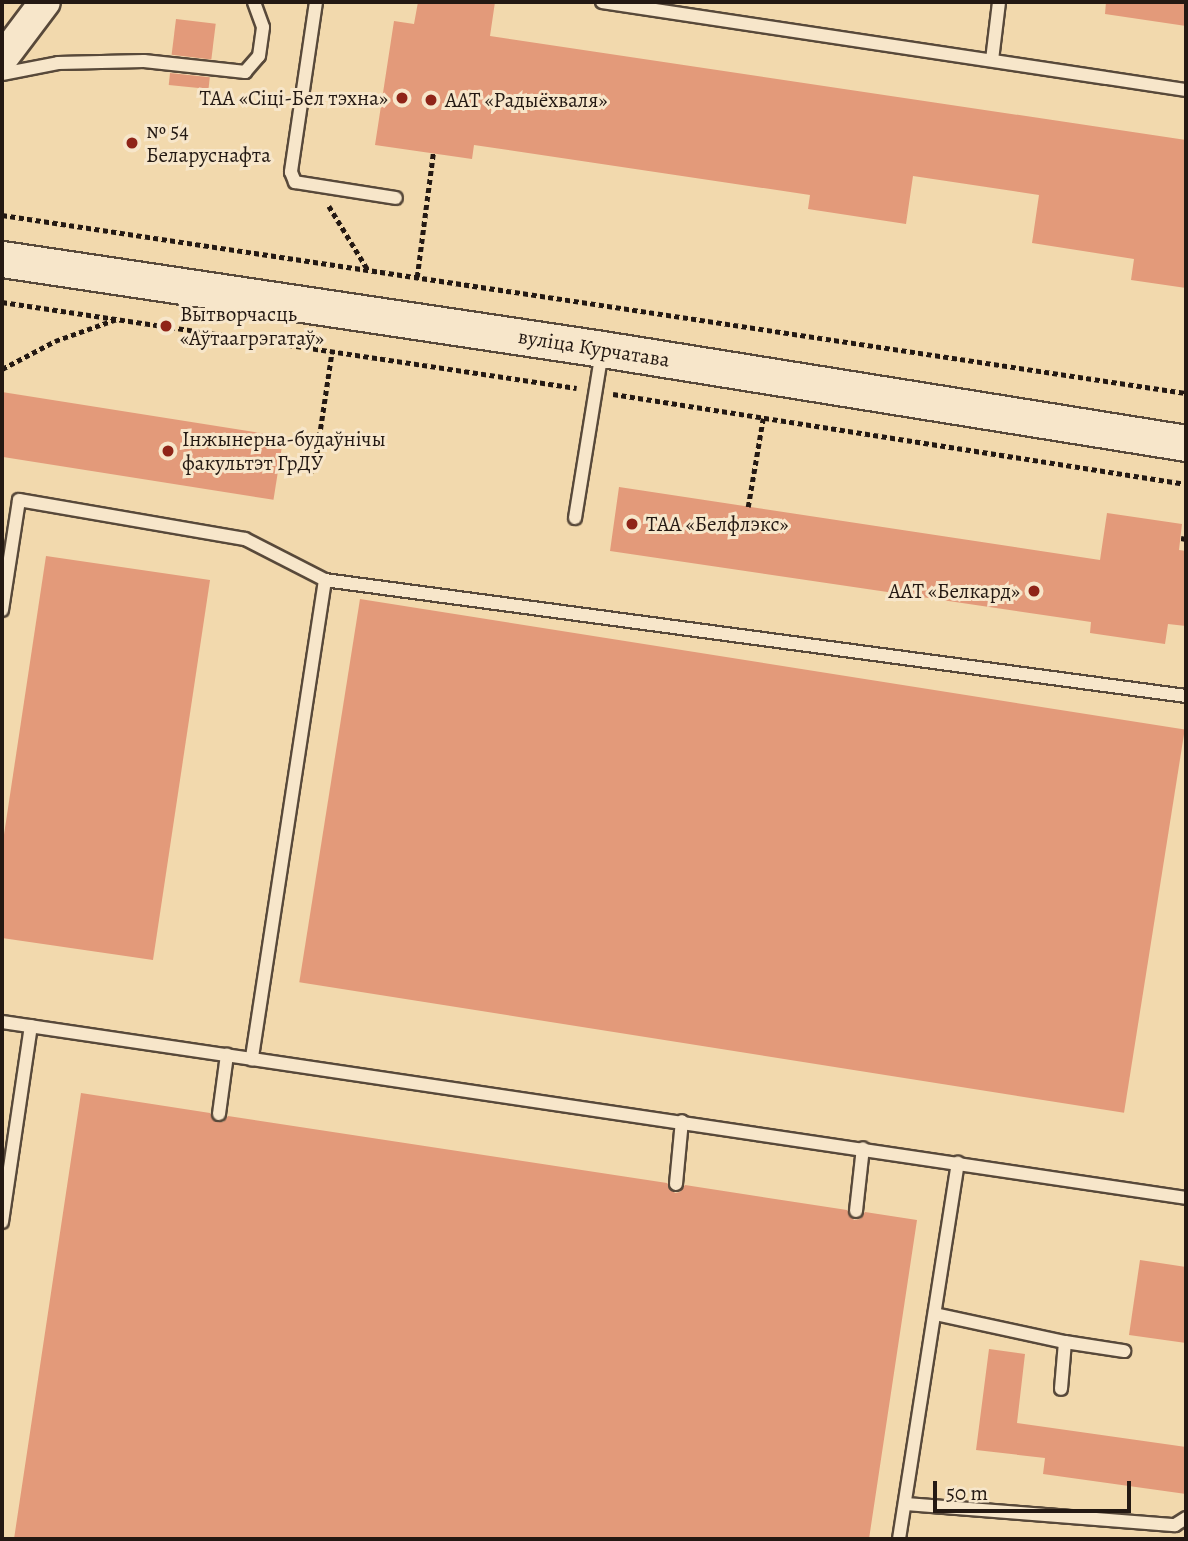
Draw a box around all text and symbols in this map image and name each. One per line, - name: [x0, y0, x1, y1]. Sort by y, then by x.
- place label: ТАА «Сіці-Бел тэхна»: [199, 85, 388, 111]
- place label: ААТ «Радыёхваля»: [445, 87, 607, 113]
- marker: ТАА «Сіці-Бел тэхна»: [394, 90, 410, 106]
- marker: ААТ «Радыёхваля»: [423, 92, 439, 108]
- place label: № 54 Беларуснафта: [146, 118, 271, 168]
- marker: № 54 Беларуснафта: [124, 135, 140, 151]
- place label: Вытворчасць «Аўтаагрэгатаў»: [180, 301, 324, 351]
- marker: Вытворчасць «Аўтаагрэгатаў»: [158, 318, 174, 334]
- street label: вуліца Курчатава: [516, 324, 672, 372]
- place label: Інжынерна-будаўнічы факультэт ГрДУ: [182, 426, 386, 476]
- marker: Інжынерна-будаўнічы факультэт ГрДУ: [160, 443, 176, 459]
- place label: ТАА «Белфлэкс»: [646, 511, 788, 537]
- marker: ТАА «Белфлэкс»: [624, 516, 640, 532]
- place label: ААТ «Белкард»: [888, 578, 1020, 604]
- marker: ААТ «Белкард»: [1026, 583, 1042, 599]
- scale bar: [936, 1468, 1134, 1512]
- text: 50 m: [946, 1479, 988, 1507]

